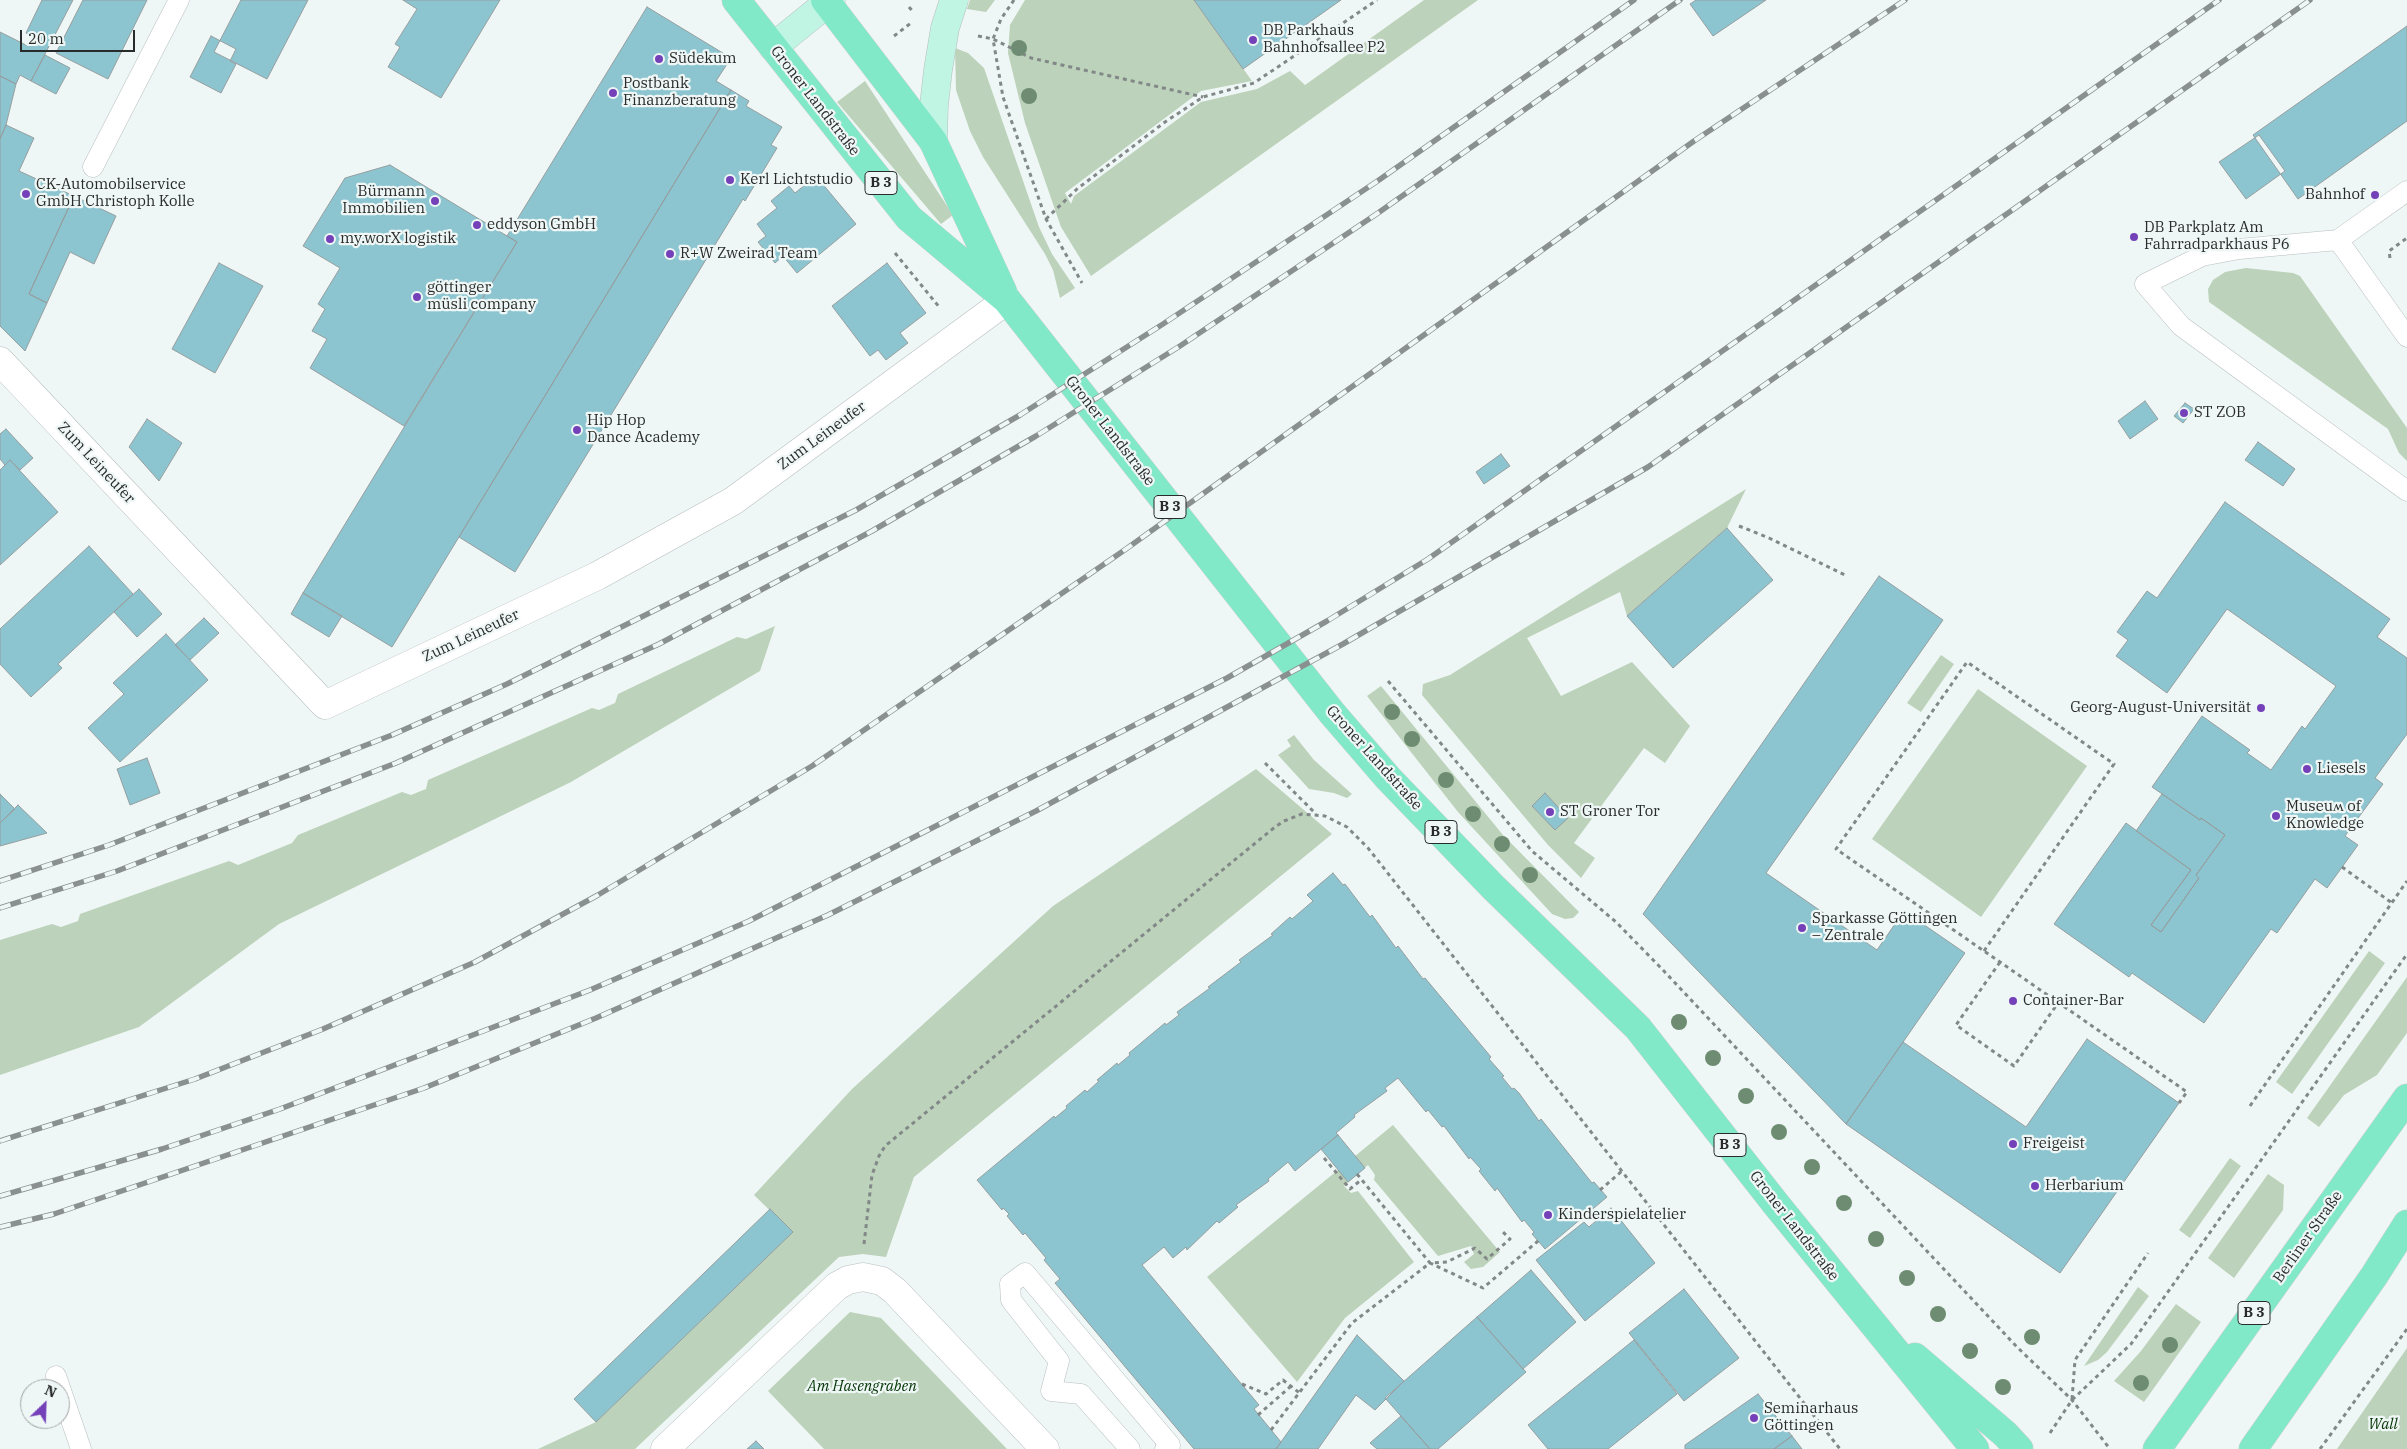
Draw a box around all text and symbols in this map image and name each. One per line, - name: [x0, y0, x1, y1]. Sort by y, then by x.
- scale bar: [22, 20, 138, 52]
- place label: DB Parkhaus Bahnhofsallee P2: [1263, 22, 1385, 57]
- text: 20 m: [28, 29, 64, 48]
- marker: DB Parkhaus Bahnhofsallee P2: [1247, 34, 1259, 46]
- street label: Groner Landstraße: [767, 42, 863, 160]
- place label: Südekum: [669, 50, 736, 68]
- marker: Südekum: [653, 53, 665, 65]
- place label: Postbank Finanzberatung: [623, 75, 736, 110]
- marker: Postbank Finanzberatung: [607, 87, 619, 99]
- place label: Kerl Lichtstudio: [740, 171, 853, 189]
- road number: B 3: [865, 172, 897, 194]
- marker: Kerl Lichtstudio: [724, 174, 736, 186]
- place label: CK-Automobilservice GmbH Christoph Kolle: [36, 176, 195, 211]
- place label: Bürmann Immobilien: [342, 183, 425, 218]
- place label: Bahnhof: [2305, 186, 2365, 204]
- marker: CK-Automobilservice GmbH Christoph Kolle: [20, 188, 32, 200]
- marker: Bahnhof: [2369, 189, 2381, 201]
- marker: Bürmann Immobilien: [429, 195, 441, 207]
- place label: eddyson GmbH: [487, 216, 596, 234]
- marker: eddyson GmbH: [471, 219, 483, 231]
- place label: DB Parkplatz Am Fahrradparkhaus P6: [2144, 219, 2290, 254]
- place label: my.worX logistik: [340, 230, 456, 248]
- marker: DB Parkplatz Am Fahrradparkhaus P6: [2128, 231, 2140, 243]
- marker: my.worX logistik: [324, 233, 336, 245]
- place label: R+W Zweirad Team: [680, 245, 818, 263]
- marker: R+W Zweirad Team: [664, 248, 676, 260]
- place label: göttinger müsli company: [427, 279, 536, 314]
- marker: göttinger müsli company: [411, 291, 423, 303]
- street label: Groner Landstraße: [1062, 372, 1158, 490]
- street label: Zum Leineufer: [774, 398, 870, 474]
- place label: ST ZOB: [2194, 404, 2246, 422]
- marker: ST ZOB: [2178, 407, 2190, 419]
- place label: Hip Hop Dance Academy: [587, 412, 700, 447]
- street label: Zum Leineufer: [54, 419, 138, 507]
- marker: Hip Hop Dance Academy: [571, 424, 583, 436]
- road number: B 3: [1154, 496, 1186, 518]
- street label: Zum Leineufer: [420, 606, 522, 666]
- place label: Georg-August-Universität: [2070, 699, 2251, 717]
- street label: Groner Landstraße: [1322, 702, 1426, 814]
- marker: Georg-August-Universität: [2255, 702, 2267, 714]
- place label: Liesels: [2317, 760, 2366, 778]
- marker: Liesels: [2301, 763, 2313, 775]
- place label: Museuʍ of Knowledge: [2286, 798, 2364, 833]
- place label: ST Groner Tor: [1560, 803, 1660, 821]
- marker: ST Groner Tor: [1544, 806, 1556, 818]
- marker: Museuʍ of Knowledge: [2270, 810, 2282, 822]
- road number: B 3: [1425, 820, 1457, 844]
- place label: Sparkasse Göttingen – Zentrale: [1812, 910, 1958, 945]
- marker: Sparkasse Göttingen – Zentrale: [1796, 922, 1808, 934]
- place label: Container-Bar: [2023, 992, 2124, 1010]
- marker: Container-Bar: [2007, 995, 2019, 1007]
- road number: B 3: [1714, 1134, 1746, 1156]
- place label: Freigeist: [2023, 1135, 2085, 1153]
- marker: Freigeist: [2007, 1138, 2019, 1150]
- street label: Groner Landstraße: [1746, 1167, 1842, 1285]
- place label: Herbarium: [2045, 1177, 2124, 1195]
- marker: Herbarium: [2029, 1180, 2041, 1192]
- street label: Berliner Straße: [2270, 1187, 2346, 1287]
- place label: Kinderspielatelier: [1558, 1206, 1686, 1224]
- marker: Kinderspielatelier: [1542, 1209, 1554, 1221]
- road number: B 3: [2238, 1302, 2270, 1325]
- park label: Am Hasengraben: [807, 1378, 917, 1396]
- north arrow: [20, 1379, 70, 1429]
- text: N: [42, 1381, 59, 1402]
- place label: Seminarhaus Göttingen: [1764, 1400, 1858, 1435]
- marker: Seminarhaus Göttingen: [1748, 1412, 1760, 1424]
- park label: Wall: [2368, 1416, 2398, 1434]

